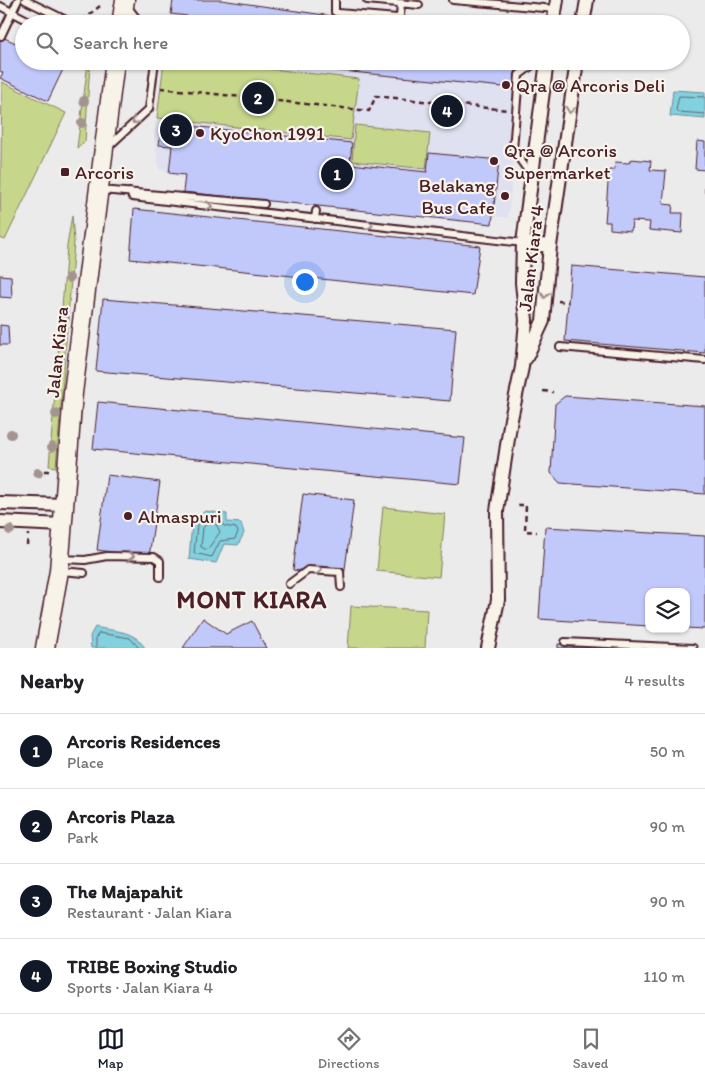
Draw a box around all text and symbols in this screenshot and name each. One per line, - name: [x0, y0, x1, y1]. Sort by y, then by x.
- search box: [15, 15, 690, 70]
- icon: search: [33, 29, 61, 57]
- text: Search here: [73, 31, 168, 54]
- place label: Qra @ Arcoris Deli: [516, 74, 665, 97]
- pin: 2: [242, 79, 274, 117]
- marker: Qra @ Arcoris Deli: [500, 79, 512, 91]
- pin: 4: [431, 92, 463, 130]
- one-way arrow: [566, 105, 576, 114]
- pin: 3: [160, 111, 192, 149]
- one-way arrow: [132, 115, 141, 124]
- place label: KyoChon 1991: [210, 122, 325, 145]
- marker: KyoChon 1991: [194, 127, 206, 139]
- place label: Qra @ Arcoris Supermarket: [504, 139, 617, 184]
- pin: 1: [321, 155, 353, 193]
- marker: Qra @ Arcoris Supermarket: [488, 155, 500, 167]
- place label: Arcoris: [75, 161, 134, 184]
- marker: Arcoris: [59, 166, 71, 178]
- place label: Belakang Bus Cafe: [419, 174, 495, 219]
- marker: Belakang Bus Cafe: [499, 190, 511, 202]
- one-way arrow: [205, 200, 213, 211]
- street label: Jalan Kiara 4: [513, 203, 549, 313]
- one-way arrow: [367, 219, 375, 230]
- your location: [292, 269, 318, 295]
- one-way arrow: [540, 291, 551, 299]
- street label: Jalan Kiara: [41, 305, 73, 399]
- place label: Almaspuri: [138, 505, 222, 528]
- marker: Almaspuri: [122, 510, 134, 522]
- one-way arrow: [127, 551, 135, 562]
- one-way arrow: [316, 565, 324, 576]
- district label: MONT KIARA: [177, 585, 327, 614]
- map controls: [645, 588, 690, 633]
- button: layers: [645, 588, 690, 633]
- text: Nearby: [20, 668, 84, 693]
- text: 4 results: [624, 671, 685, 690]
- text: Arcoris Residences: [67, 730, 221, 753]
- text: 1: [32, 742, 40, 761]
- text: 50 m: [650, 742, 685, 761]
- text: Place: [67, 753, 104, 772]
- text: Arcoris Plaza: [67, 805, 175, 828]
- text: 2: [32, 817, 40, 836]
- text: 90 m: [650, 817, 685, 836]
- text: Park: [67, 828, 98, 847]
- text: The Majapahit: [67, 880, 183, 903]
- text: 3: [32, 892, 40, 911]
- text: 90 m: [650, 892, 685, 911]
- text: Restaurant · Jalan Kiara: [67, 903, 232, 922]
- text: TRIBE Boxing Studio: [67, 955, 237, 978]
- text: 4: [31, 967, 41, 986]
- text: 110 m: [643, 967, 685, 986]
- text: Sports · Jalan Kiara 4: [67, 978, 213, 997]
- tab: Map: [97, 1025, 125, 1072]
- tab: Directions: [318, 1025, 379, 1072]
- tab: Saved: [573, 1025, 608, 1072]

